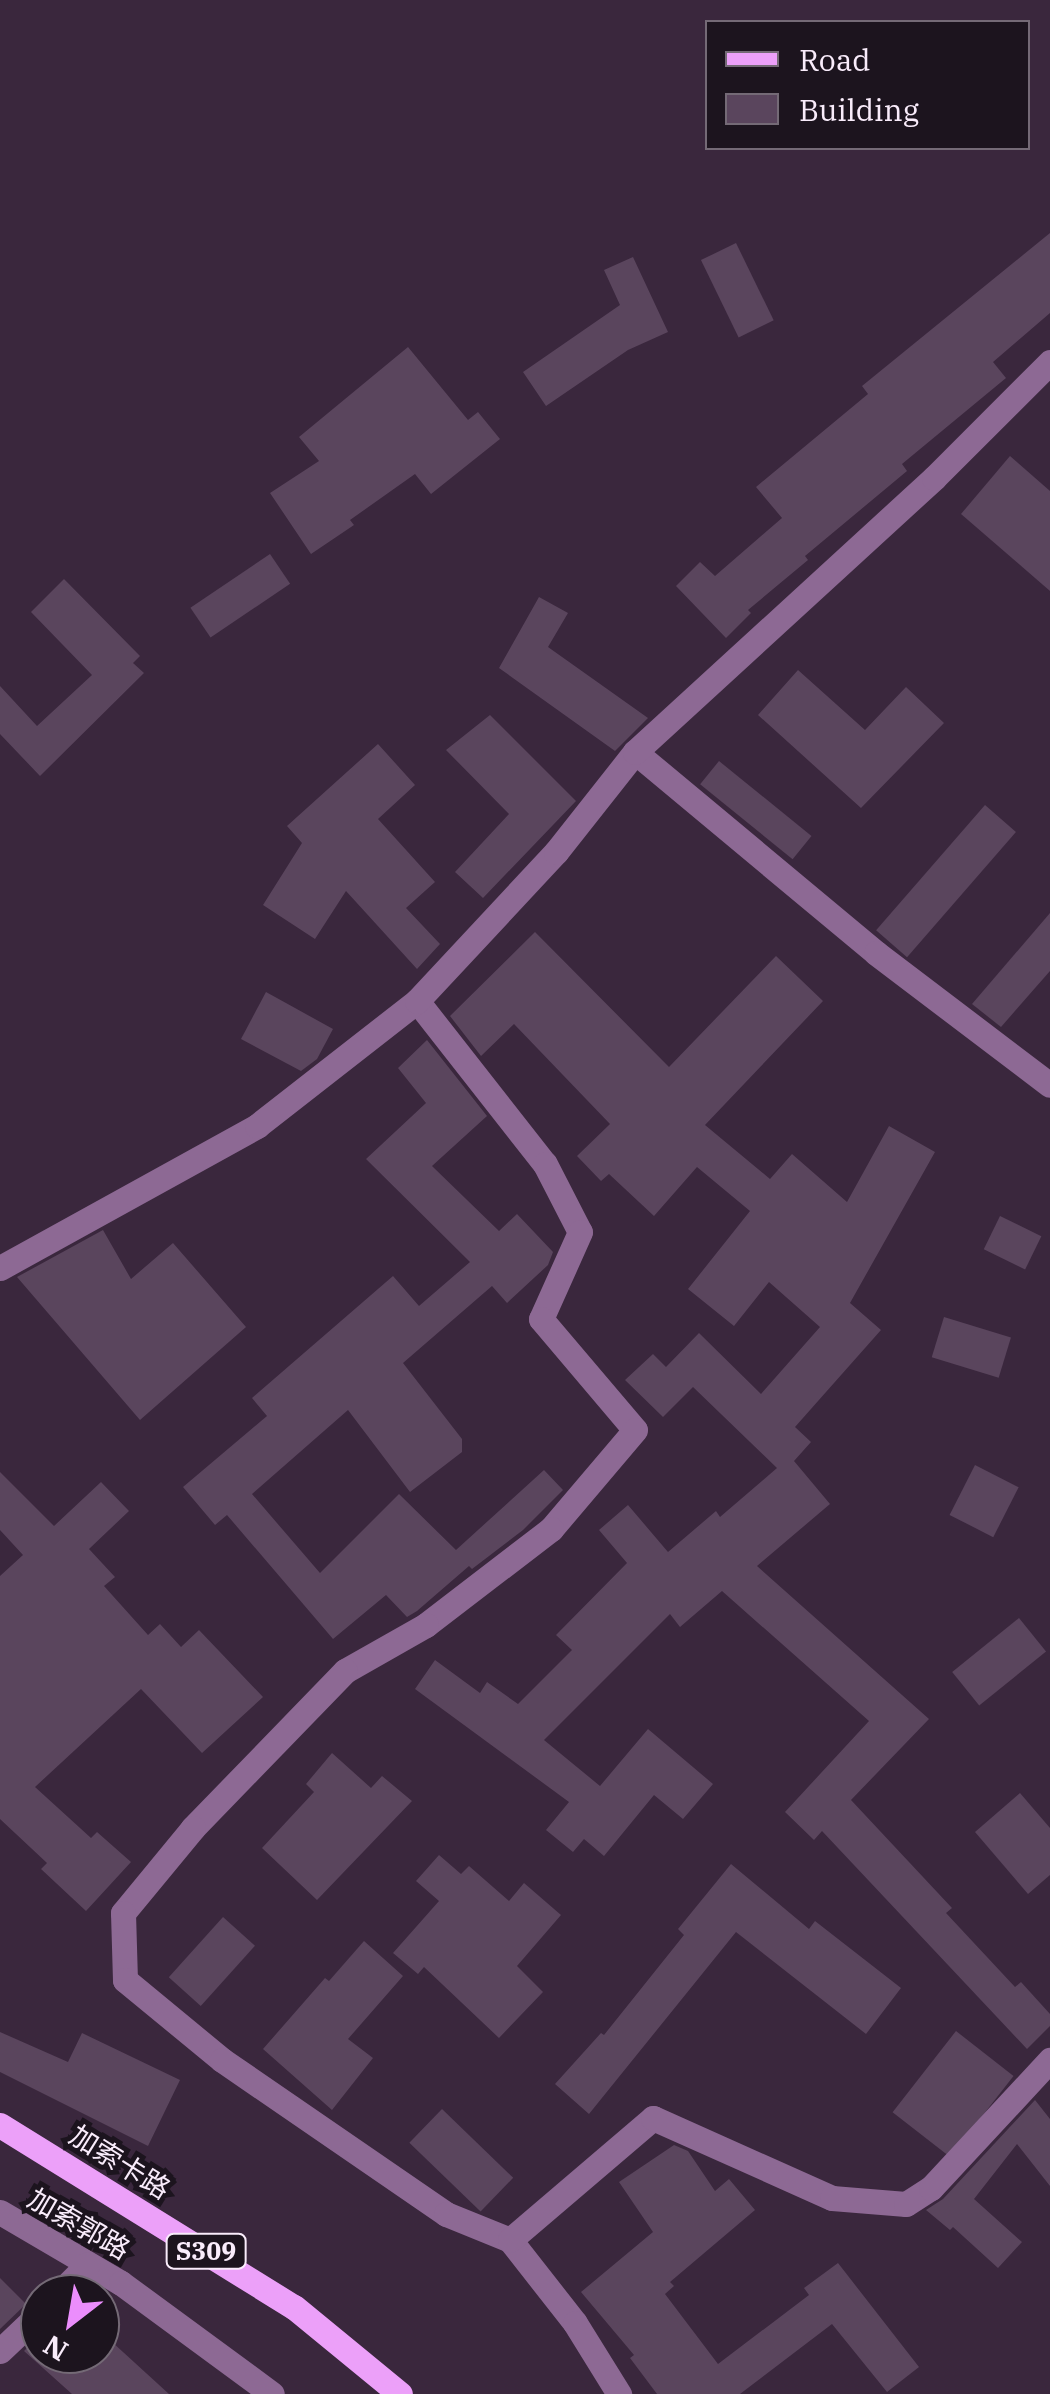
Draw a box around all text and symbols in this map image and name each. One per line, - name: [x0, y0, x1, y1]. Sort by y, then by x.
- legend: [705, 20, 1030, 150]
- text: Road: [799, 40, 871, 79]
- text: Building: [799, 90, 919, 129]
- street label: 加索卡路: [64, 2118, 176, 2206]
- street label: 加索郭路: [22, 2181, 136, 2267]
- road number: S309: [164, 2231, 248, 2271]
- north arrow: [20, 2274, 120, 2374]
- text: N: [36, 2327, 74, 2370]

